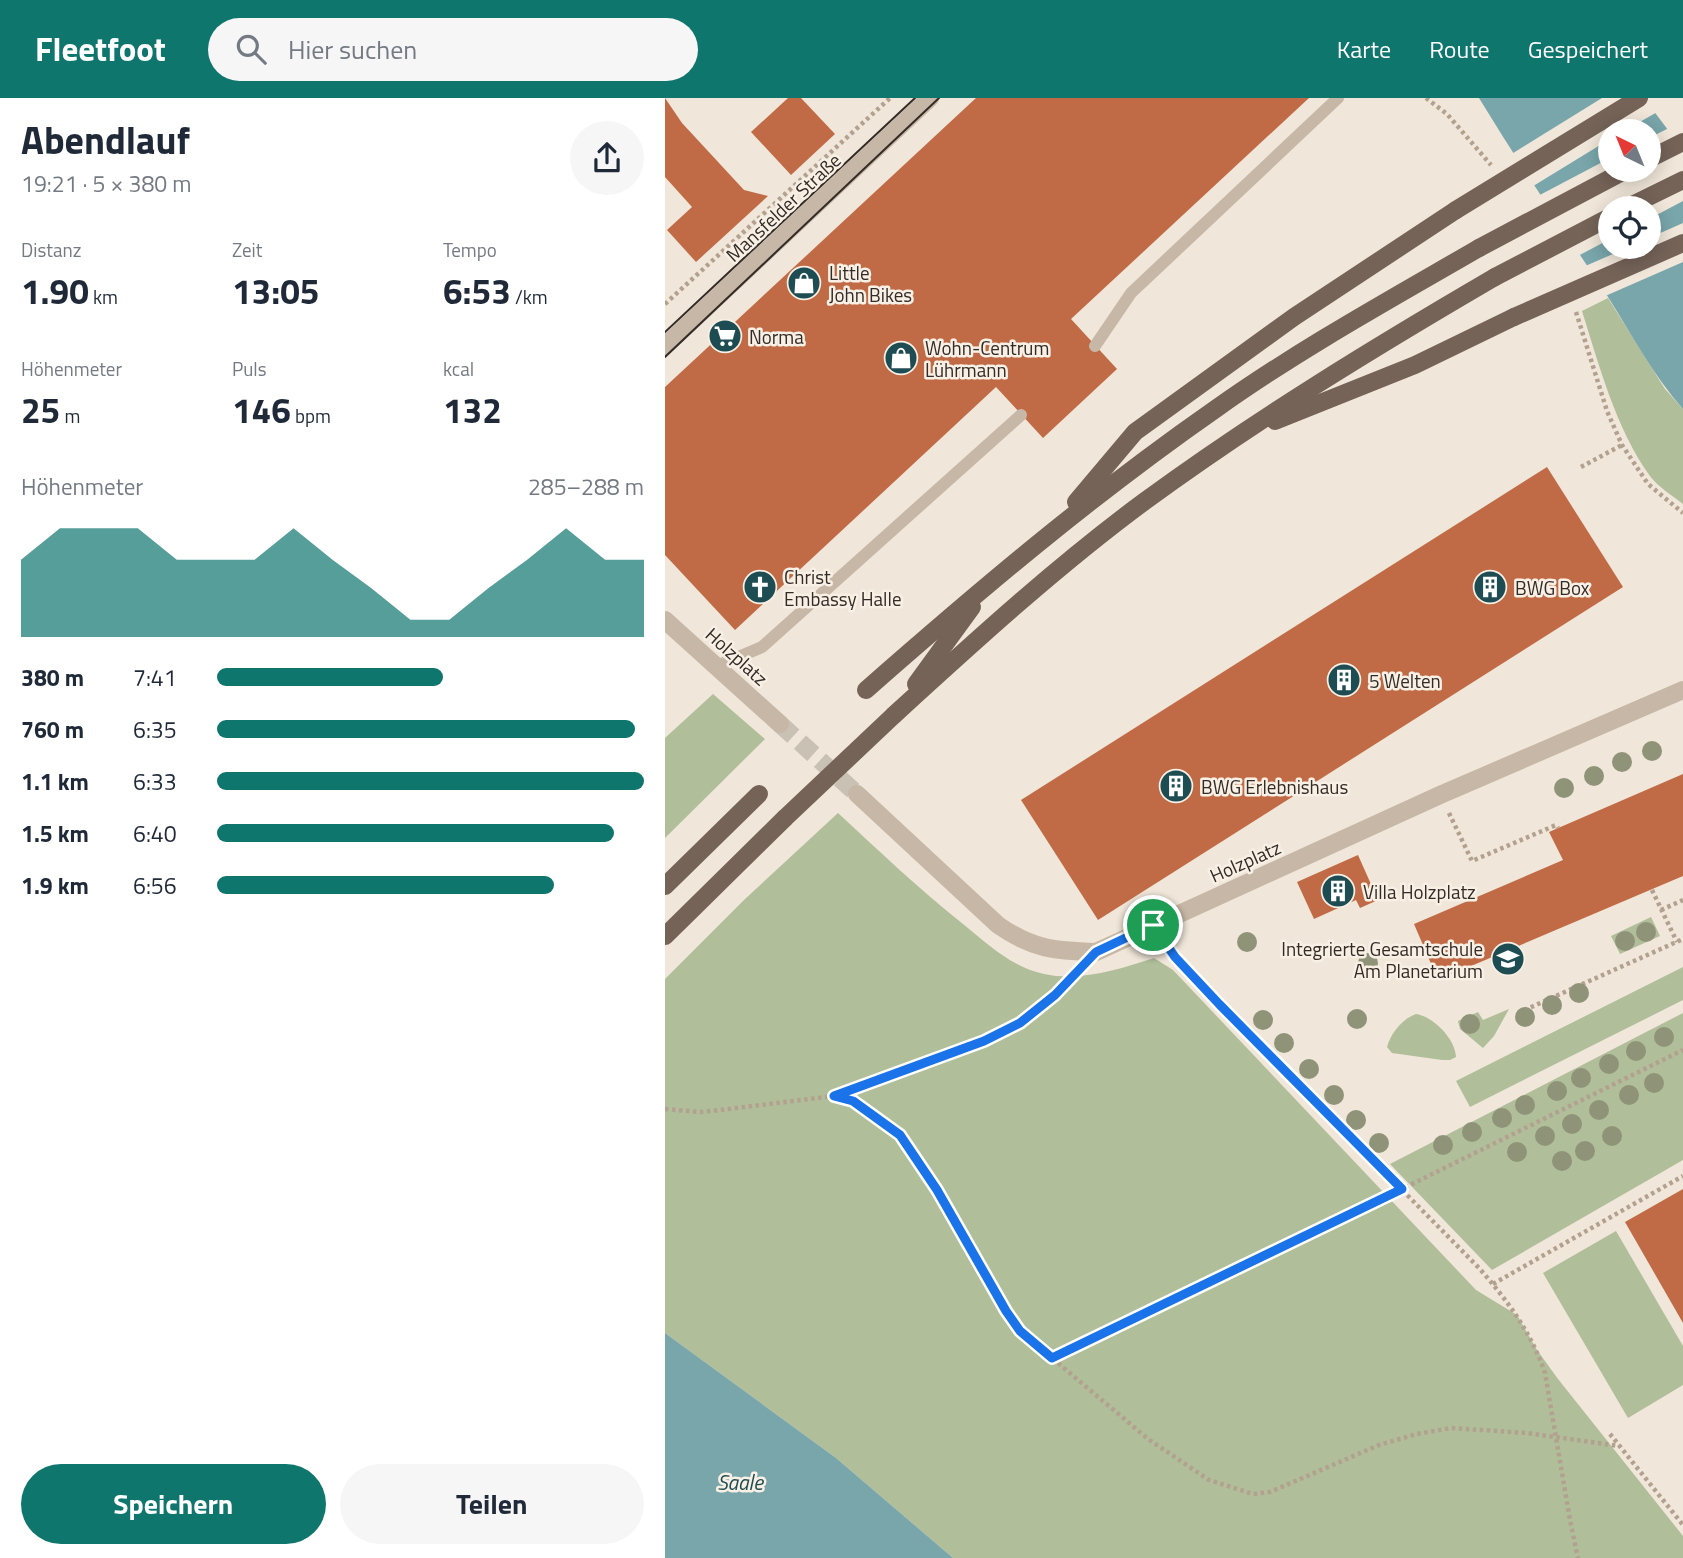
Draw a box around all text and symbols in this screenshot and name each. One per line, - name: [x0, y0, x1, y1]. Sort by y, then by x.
- search box: [208, 18, 698, 81]
- text: Fleetfoot: [35, 24, 166, 74]
- icon: search: [232, 30, 270, 68]
- text: Hier suchen: [288, 30, 417, 69]
- text: Karte: [1337, 31, 1391, 67]
- text: Route: [1429, 31, 1490, 67]
- text: Gespeichert: [1528, 31, 1648, 67]
- text: Abendlauf: [21, 111, 190, 169]
- north arrow: [1598, 119, 1661, 182]
- map controls: [1598, 119, 1661, 259]
- button: share: [570, 121, 644, 195]
- street label: Mansfelder Straße: [719, 146, 847, 268]
- text: 19:21 · 5 × 380 m: [21, 166, 191, 201]
- button: locate: [1598, 196, 1661, 259]
- text: Distanz: [21, 235, 81, 264]
- text: Zeit: [232, 235, 262, 264]
- text: Tempo: [443, 235, 497, 264]
- place label: Little John Bikes: [829, 258, 912, 309]
- text: 1.90: [21, 264, 89, 318]
- text: 13:05: [232, 264, 319, 318]
- text: 6:53: [443, 264, 511, 318]
- shop icon: Little John Bikes: [785, 264, 823, 302]
- text: km: [89, 282, 118, 311]
- text: /km: [511, 282, 548, 311]
- supermarket icon: Norma: [706, 317, 744, 355]
- place label: Norma: [749, 322, 804, 351]
- place label: Wohn-Centrum Lührmann: [925, 333, 1049, 384]
- shop icon: Wohn-Centrum Lührmann: [882, 339, 920, 377]
- text: Höhenmeter: [21, 354, 122, 383]
- text: Puls: [232, 354, 267, 383]
- text: kcal: [443, 354, 474, 383]
- text: 25: [21, 383, 60, 437]
- text: 146: [232, 383, 291, 437]
- text: 132: [443, 383, 502, 437]
- text: m: [60, 401, 80, 430]
- text: bpm: [291, 401, 331, 430]
- text: Höhenmeter: [21, 469, 143, 504]
- text: 285–288 m: [528, 469, 644, 504]
- place label: Christ Embassy Halle: [784, 562, 902, 613]
- church icon: Christ Embassy Halle: [741, 568, 779, 606]
- building icon: BWG Box: [1471, 568, 1509, 606]
- place label: BWG Box: [1515, 573, 1590, 602]
- street label: Holzplatz: [699, 620, 775, 692]
- text: 380 m: [21, 660, 84, 695]
- text: 7:41: [133, 660, 177, 695]
- building icon: 5 Welten: [1325, 661, 1363, 699]
- place label: 5 Welten: [1369, 666, 1441, 695]
- text: 760 m: [21, 712, 84, 747]
- text: 6:35: [133, 712, 177, 747]
- text: 1.1 km: [21, 764, 89, 799]
- text: 6:33: [133, 764, 177, 799]
- building icon: BWG Erlebnishaus: [1157, 767, 1195, 805]
- place label: BWG Erlebnishaus: [1201, 772, 1348, 801]
- text: 1.5 km: [21, 816, 89, 851]
- text: 6:40: [133, 816, 177, 851]
- street label: Holzplatz: [1205, 832, 1285, 890]
- text: 1.9 km: [21, 868, 89, 903]
- text: 6:56: [133, 868, 177, 903]
- building icon: Villa Holzplatz: [1319, 872, 1357, 910]
- place label: Villa Holzplatz: [1363, 877, 1476, 906]
- pin: [1123, 895, 1183, 955]
- icon: arrive: [1134, 906, 1172, 944]
- place label: Integrierte Gesamtschule Am Planetarium: [1281, 934, 1483, 985]
- school or university icon: Integrierte Gesamtschule Am Planetarium: [1489, 940, 1527, 978]
- button: Speichern: [21, 1464, 326, 1544]
- button: Teilen: [340, 1464, 644, 1544]
- water label: Saale: [717, 1466, 764, 1498]

